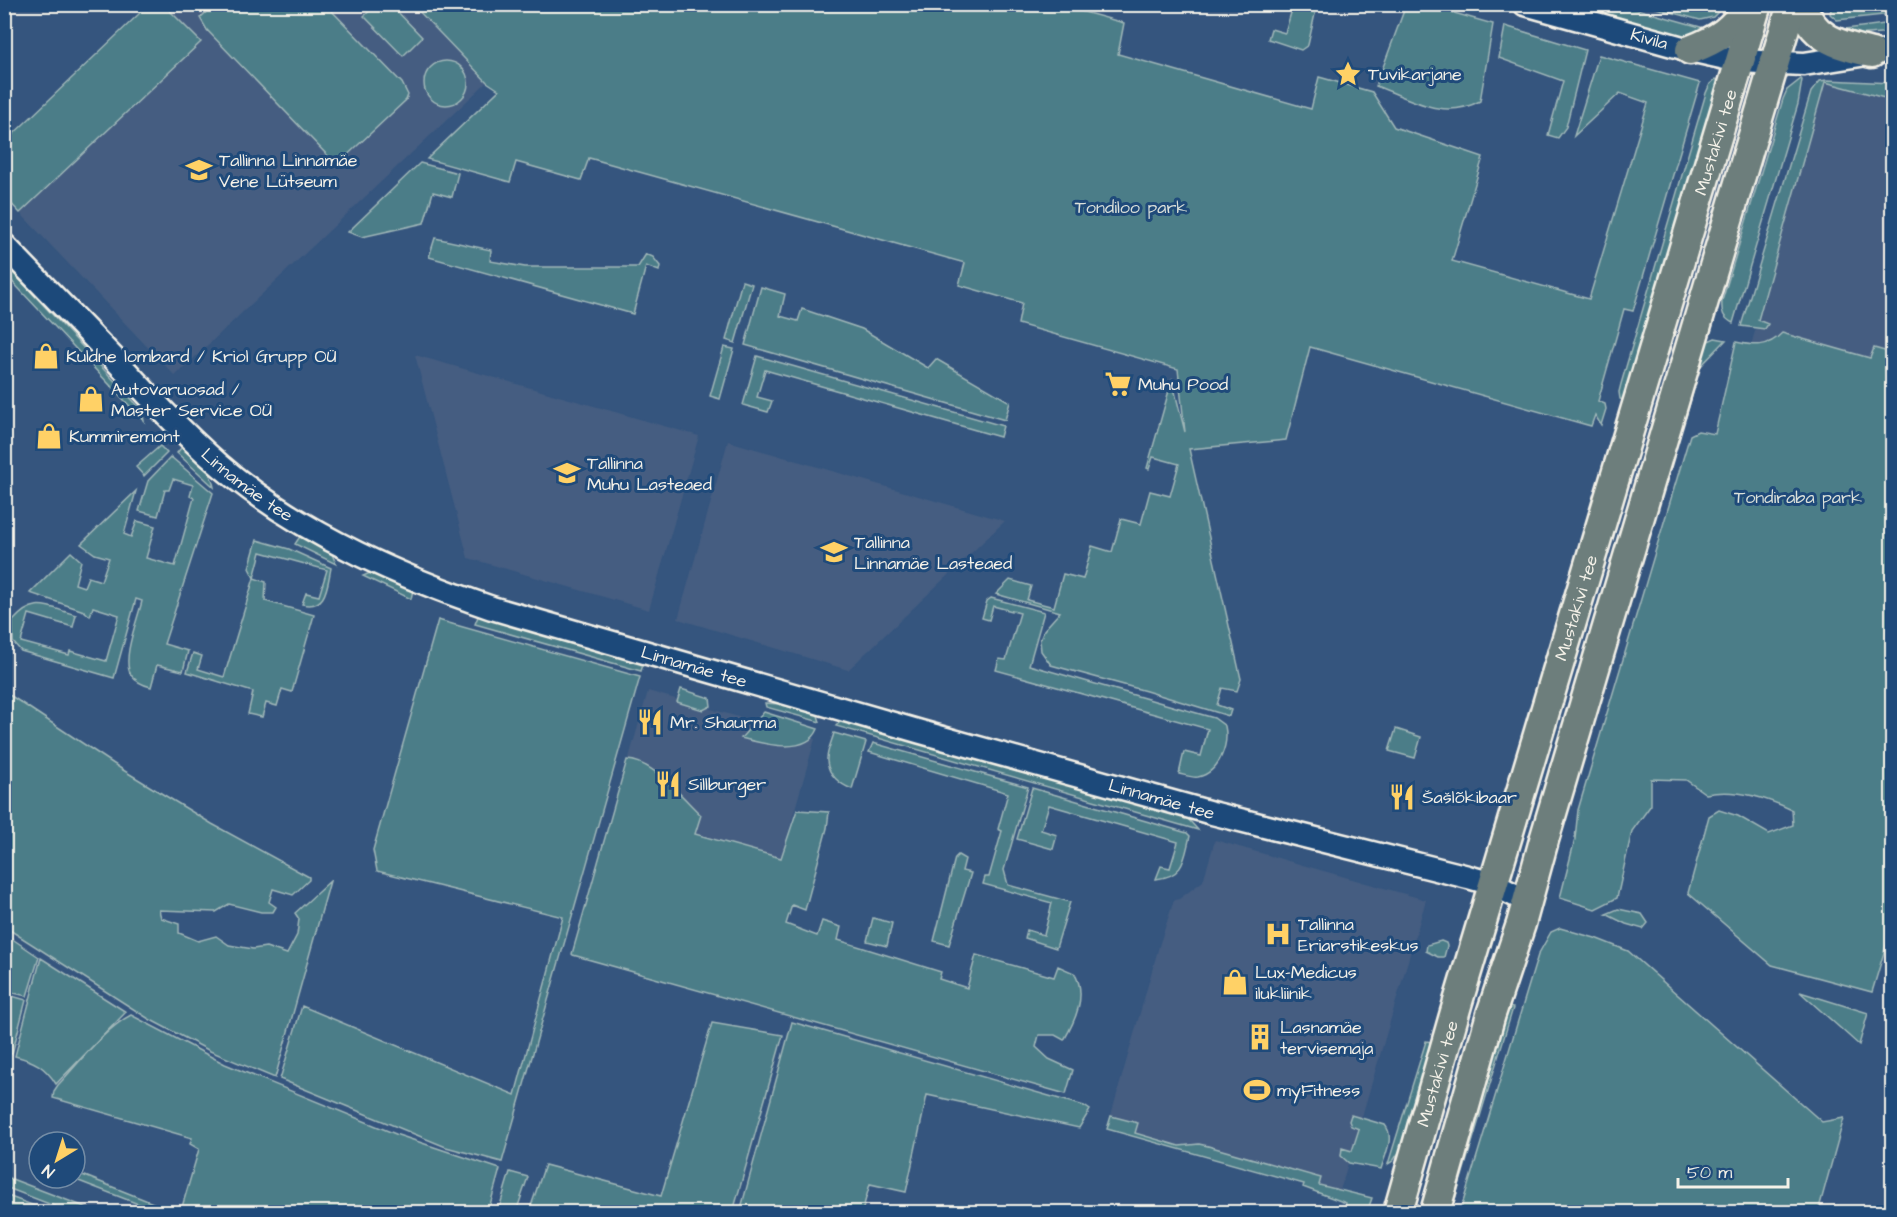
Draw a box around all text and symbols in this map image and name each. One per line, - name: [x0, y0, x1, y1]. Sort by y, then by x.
- street label: Kivila: [1628, 22, 1671, 56]
- place icon: Tuvikarjane: [1333, 59, 1363, 89]
- place label: Tuvikarjane: [1368, 62, 1462, 87]
- street label: Mustakivi tee: [1688, 86, 1743, 198]
- place label: Tallinna Linnamäe Vene Lütseum: [219, 148, 358, 194]
- school or university icon: Tallinna Linnamäe Vene Lütseum: [184, 155, 214, 185]
- park label: Tondiloo park: [1075, 195, 1187, 220]
- shop icon: Kuldne lombard / Kriol Grupp OÜ: [31, 341, 61, 371]
- place label: Kuldne lombard / Kriol Grupp OÜ: [66, 344, 337, 369]
- supermarket icon: Muhu Pood: [1103, 369, 1133, 399]
- place label: Muhu Pood: [1138, 372, 1228, 397]
- place label: Autovaruosad / Master Service OÜ: [111, 377, 272, 423]
- shop icon: Autovaruosad / Master Service OÜ: [76, 384, 106, 414]
- shop icon: Kummiremont: [34, 421, 64, 451]
- place label: Kummiremont: [69, 424, 181, 449]
- street label: Linnamäe tee: [196, 442, 298, 528]
- place label: Tallinna Muhu Lasteaed: [587, 451, 712, 497]
- school or university icon: Tallinna Muhu Lasteaed: [552, 458, 582, 488]
- park label: Tondiraba park: [1734, 485, 1862, 510]
- place label: Tallinna Linnamäe Lasteaed: [854, 530, 1012, 576]
- school or university icon: Tallinna Linnamäe Lasteaed: [819, 537, 849, 567]
- street label: Mustakivi tee: [1548, 551, 1604, 664]
- street label: Linnamäe tee: [638, 639, 750, 694]
- restaurant icon: Mr. Shaurma: [635, 707, 665, 737]
- place label: Mr. Shaurma: [670, 710, 776, 735]
- restaurant icon: Sillburger: [653, 769, 683, 799]
- place label: Sillburger: [688, 772, 766, 798]
- street label: Linnamäe tee: [1106, 772, 1218, 826]
- restaurant icon: Šašlõkibaar: [1387, 782, 1417, 812]
- place label: Šašlõkibaar: [1422, 785, 1517, 810]
- place label: Tallinna Eriarstikeskus: [1298, 912, 1419, 958]
- hospital icon: Tallinna Eriarstikeskus: [1263, 919, 1293, 949]
- place label: Lux-Medicus ilukliinik: [1255, 960, 1357, 1006]
- shop icon: Lux-Medicus ilukliinik: [1220, 967, 1250, 997]
- place label: Lasnamäe tervisemaja: [1280, 1015, 1373, 1061]
- street label: Mustakivi tee: [1410, 1017, 1465, 1130]
- building icon: Lasnamäe tervisemaja: [1245, 1022, 1275, 1052]
- sports icon: myFitness: [1242, 1075, 1272, 1105]
- place label: myFitness: [1277, 1078, 1360, 1104]
- north arrow: [27, 1130, 87, 1190]
- scale bar: [1678, 1151, 1788, 1189]
- text: N: [38, 1159, 59, 1183]
- text: 50 m: [1687, 1160, 1732, 1185]

